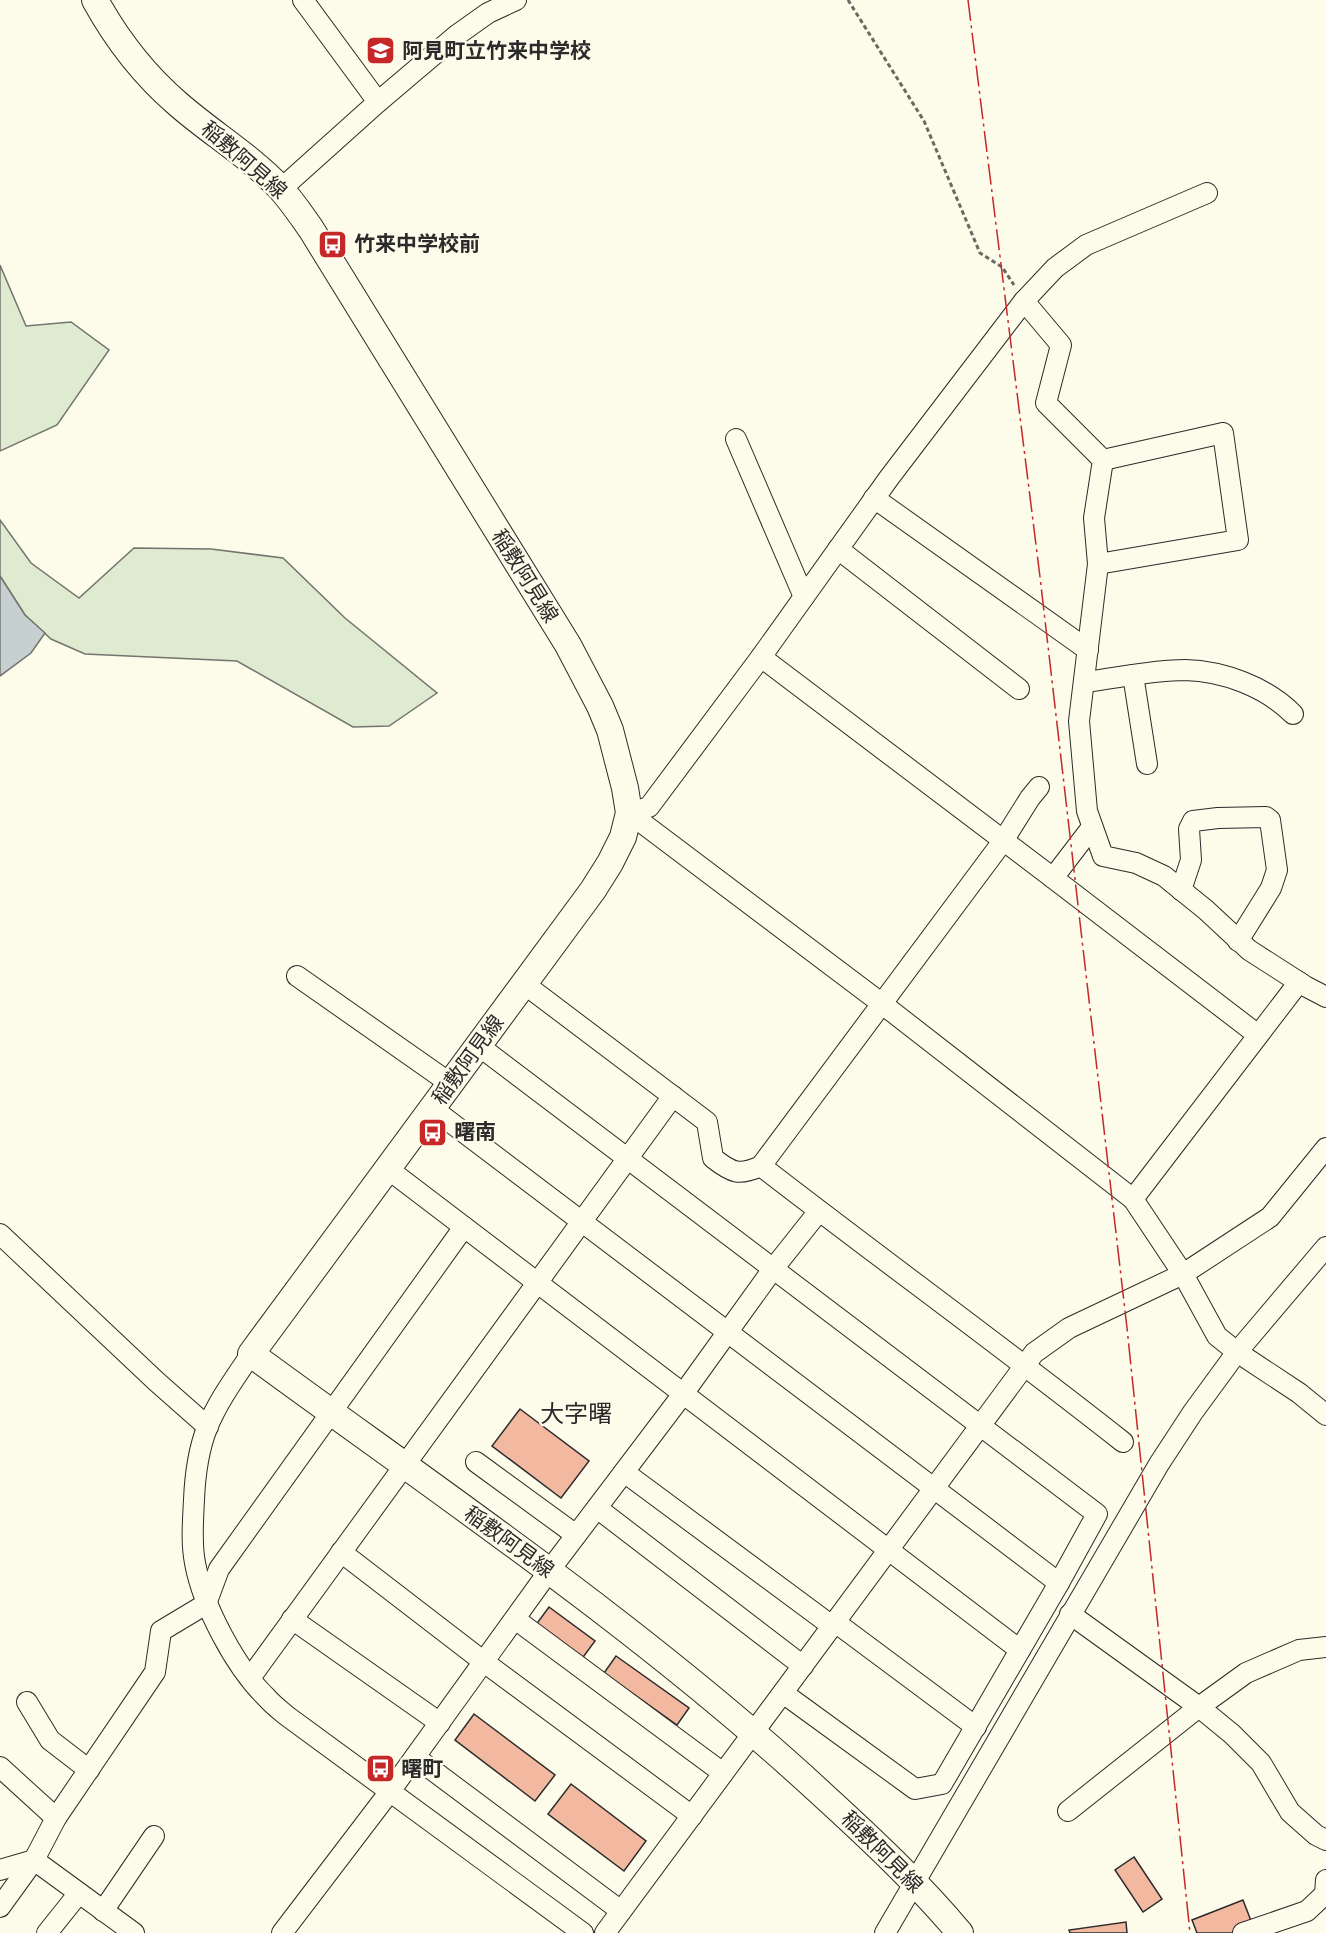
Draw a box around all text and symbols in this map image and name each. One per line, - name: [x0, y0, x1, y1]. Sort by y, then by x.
- school or university icon: 阿見町立竹来中学校: [365, 35, 397, 67]
- place label: 阿見町立竹来中学校: [402, 38, 591, 63]
- street label: 稲敷阿見線: [197, 116, 292, 203]
- bus stop icon: 竹来中学校前: [317, 228, 349, 260]
- place label: 竹来中学校前: [354, 231, 480, 256]
- street label: 稲敷阿見線: [487, 525, 564, 627]
- street label: 稲敷阿見線: [427, 1010, 509, 1110]
- bus stop icon: 曙南: [417, 1116, 449, 1148]
- place label: 曙南: [454, 1119, 496, 1144]
- district label: 大字曙: [540, 1399, 612, 1428]
- street label: 稲敷阿見線: [459, 1501, 559, 1583]
- bus stop icon: 曙町: [364, 1753, 396, 1785]
- place label: 曙町: [401, 1756, 443, 1781]
- street label: 稲敷阿見線: [836, 1806, 928, 1898]

